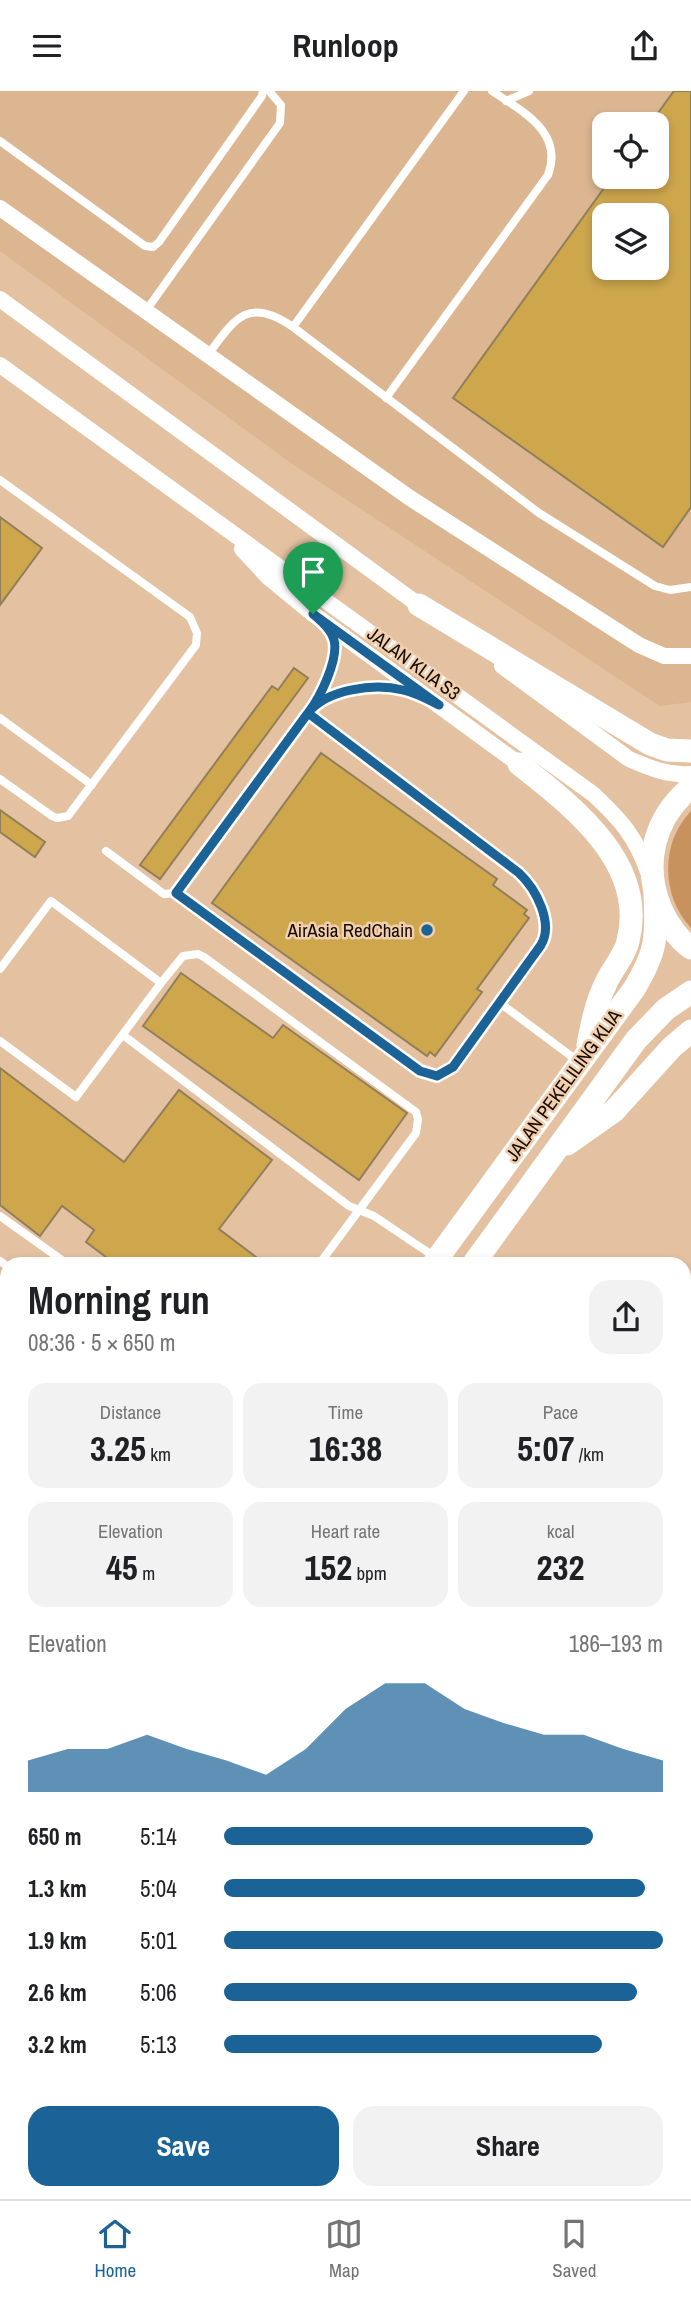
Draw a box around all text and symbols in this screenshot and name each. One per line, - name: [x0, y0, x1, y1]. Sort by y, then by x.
- text: Runloop: [292, 24, 399, 67]
- icon: menu: [28, 27, 66, 65]
- icon: share: [625, 27, 663, 65]
- map controls: [592, 112, 669, 280]
- button: locate: [592, 112, 669, 189]
- button: layers: [592, 203, 669, 280]
- pin: [283, 542, 343, 614]
- icon: arrive: [294, 553, 332, 591]
- street label: JALAN KLIA S3: [362, 620, 466, 706]
- place label: AirAsia RedChain: [286, 917, 413, 943]
- marker: AirAsia RedChain: [419, 922, 435, 938]
- street label: JALAN PEKELILING KLIA: [499, 1003, 627, 1166]
- text: Morning run: [28, 1275, 210, 1326]
- button: share: [589, 1280, 663, 1354]
- text: 08:36 · 5 × 650 m: [28, 1327, 175, 1358]
- text: Distance: [100, 1399, 161, 1425]
- text: Time: [328, 1399, 363, 1425]
- text: Pace: [543, 1399, 578, 1425]
- text: 3.25: [90, 1425, 146, 1472]
- text: 16:38: [309, 1425, 382, 1472]
- text: 5:07: [517, 1425, 575, 1472]
- text: km: [146, 1441, 171, 1467]
- text: /km: [575, 1441, 604, 1467]
- text: Elevation: [98, 1518, 163, 1544]
- text: Heart rate: [311, 1518, 380, 1544]
- text: kcal: [547, 1518, 574, 1544]
- text: 45: [106, 1544, 138, 1591]
- text: 152: [304, 1544, 352, 1591]
- text: 232: [537, 1544, 584, 1591]
- text: m: [138, 1560, 155, 1586]
- text: bpm: [352, 1560, 387, 1586]
- text: Elevation: [28, 1628, 107, 1659]
- text: 186–193 m: [569, 1628, 663, 1659]
- text: 650 m: [28, 1821, 81, 1852]
- text: 5:14: [140, 1821, 177, 1852]
- text: 1.3 km: [28, 1873, 87, 1904]
- text: 5:04: [140, 1873, 177, 1904]
- text: 1.9 km: [28, 1925, 87, 1956]
- text: 5:01: [140, 1925, 177, 1956]
- text: 2.6 km: [28, 1977, 87, 2008]
- text: 5:06: [140, 1977, 177, 2008]
- text: 3.2 km: [28, 2029, 87, 2060]
- text: 5:13: [140, 2029, 177, 2060]
- button: Save: [28, 2106, 339, 2186]
- button: Share: [353, 2106, 663, 2186]
- tab: Home: [95, 2215, 136, 2283]
- tab: Map: [325, 2215, 363, 2283]
- tab: Saved: [552, 2215, 596, 2283]

